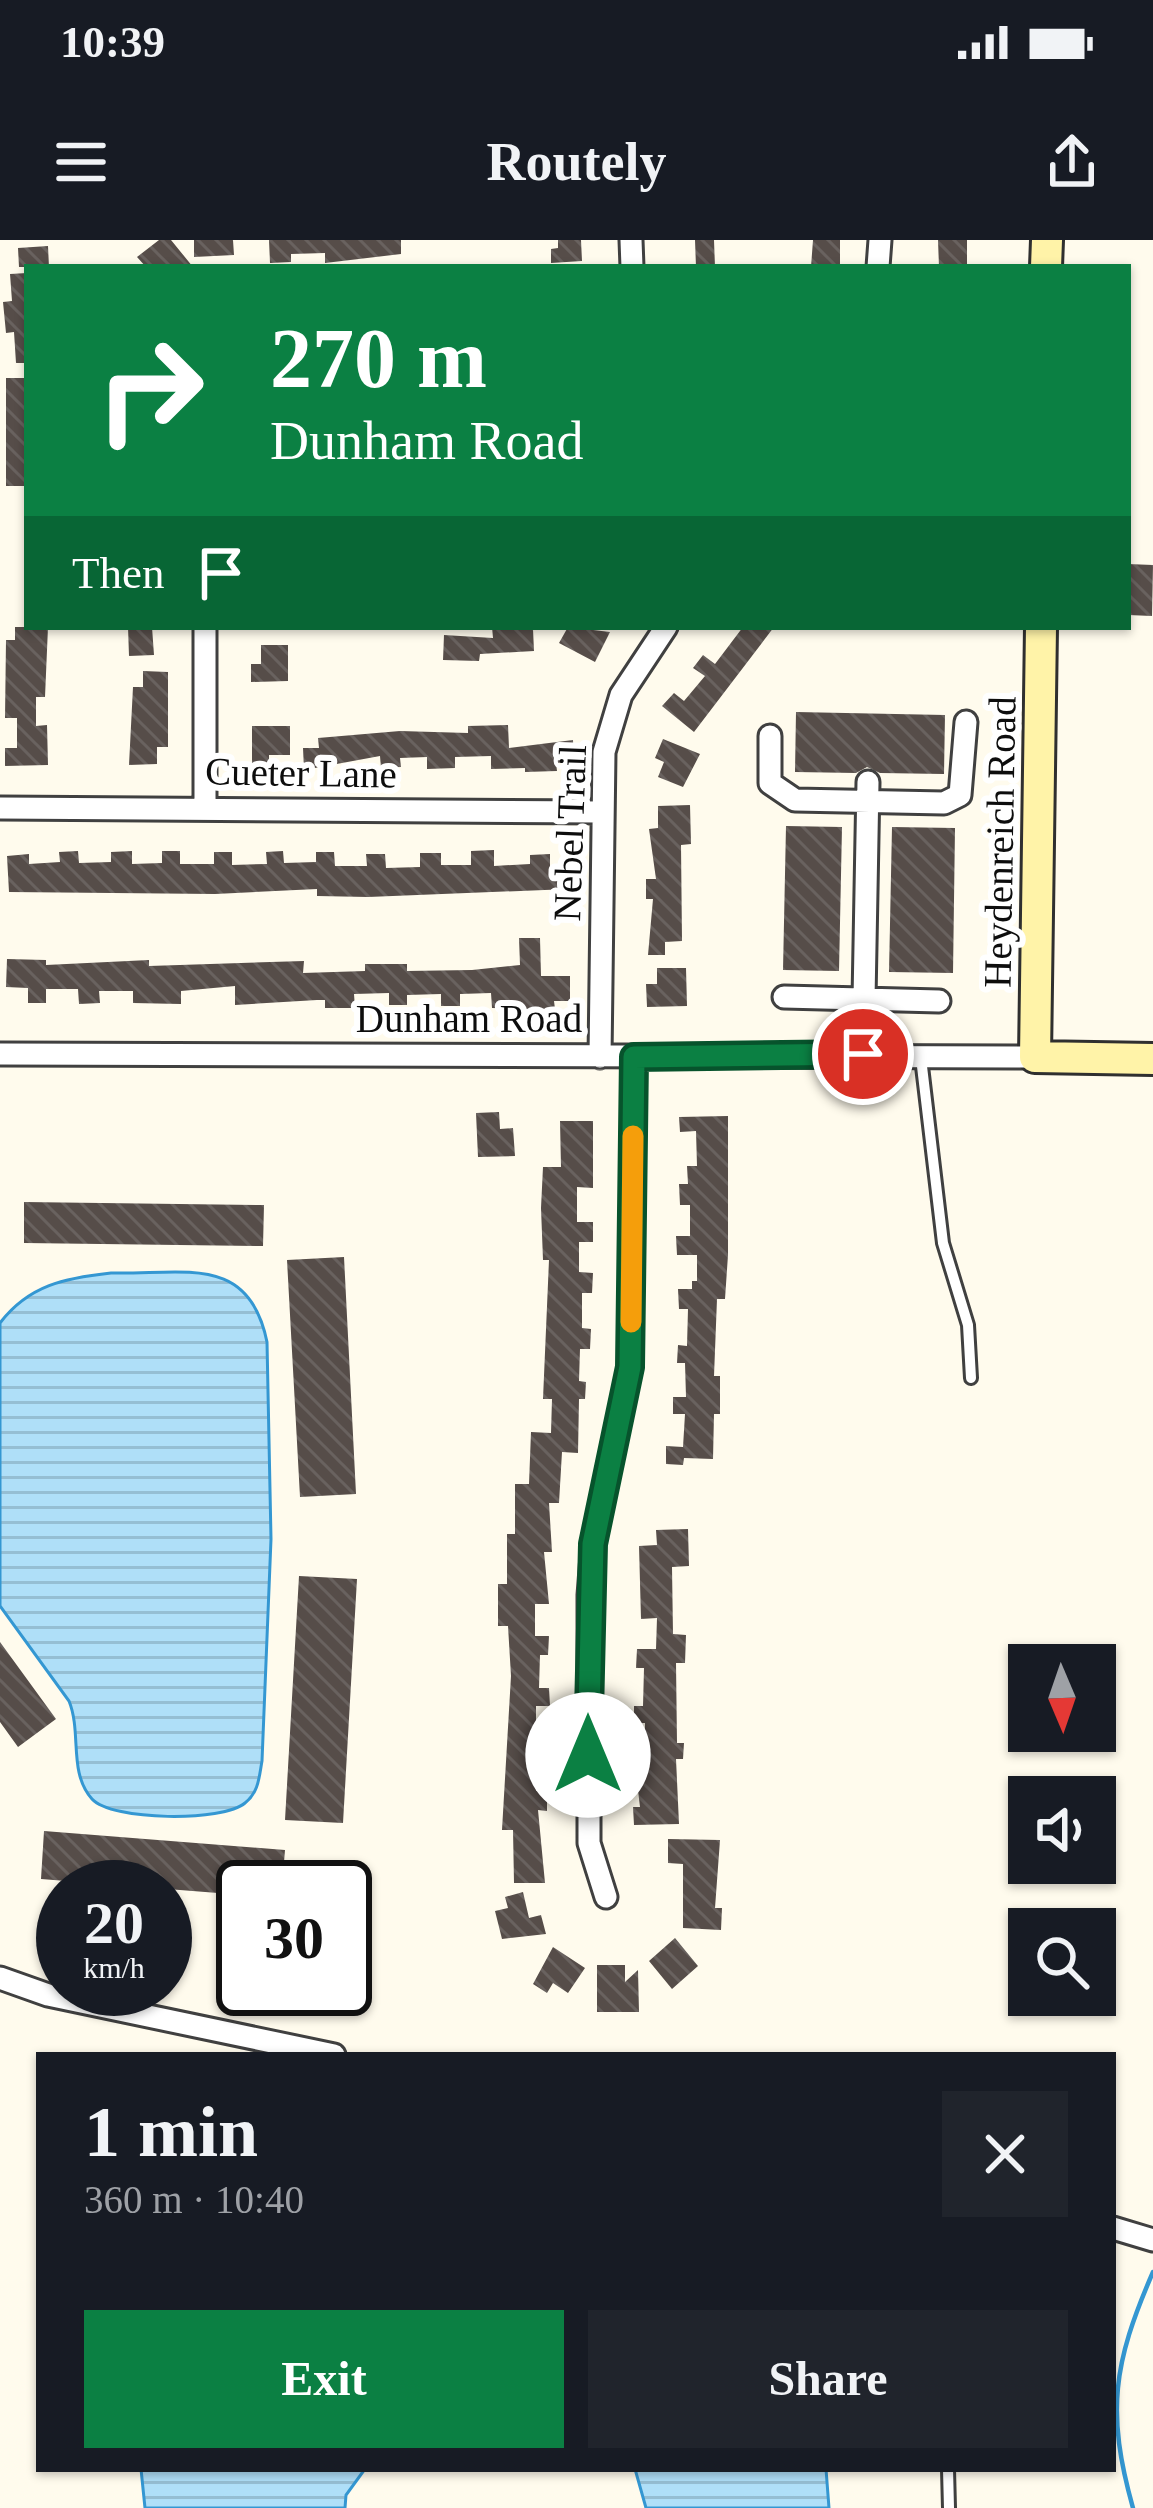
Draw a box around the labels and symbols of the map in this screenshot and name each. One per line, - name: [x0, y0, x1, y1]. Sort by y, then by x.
- street label: Heydenreich Road: [975, 696, 1025, 988]
- street label: Nebel Trail: [545, 744, 594, 922]
- street label: Cueter Lane: [205, 749, 397, 796]
- street label: Dunham Road: [356, 997, 583, 1040]
- pin: [812, 1003, 914, 1105]
- north arrow: [1008, 1644, 1116, 1752]
- position arrow: [525, 1692, 651, 1818]
- speed limit sign: 30: [216, 1860, 372, 2016]

